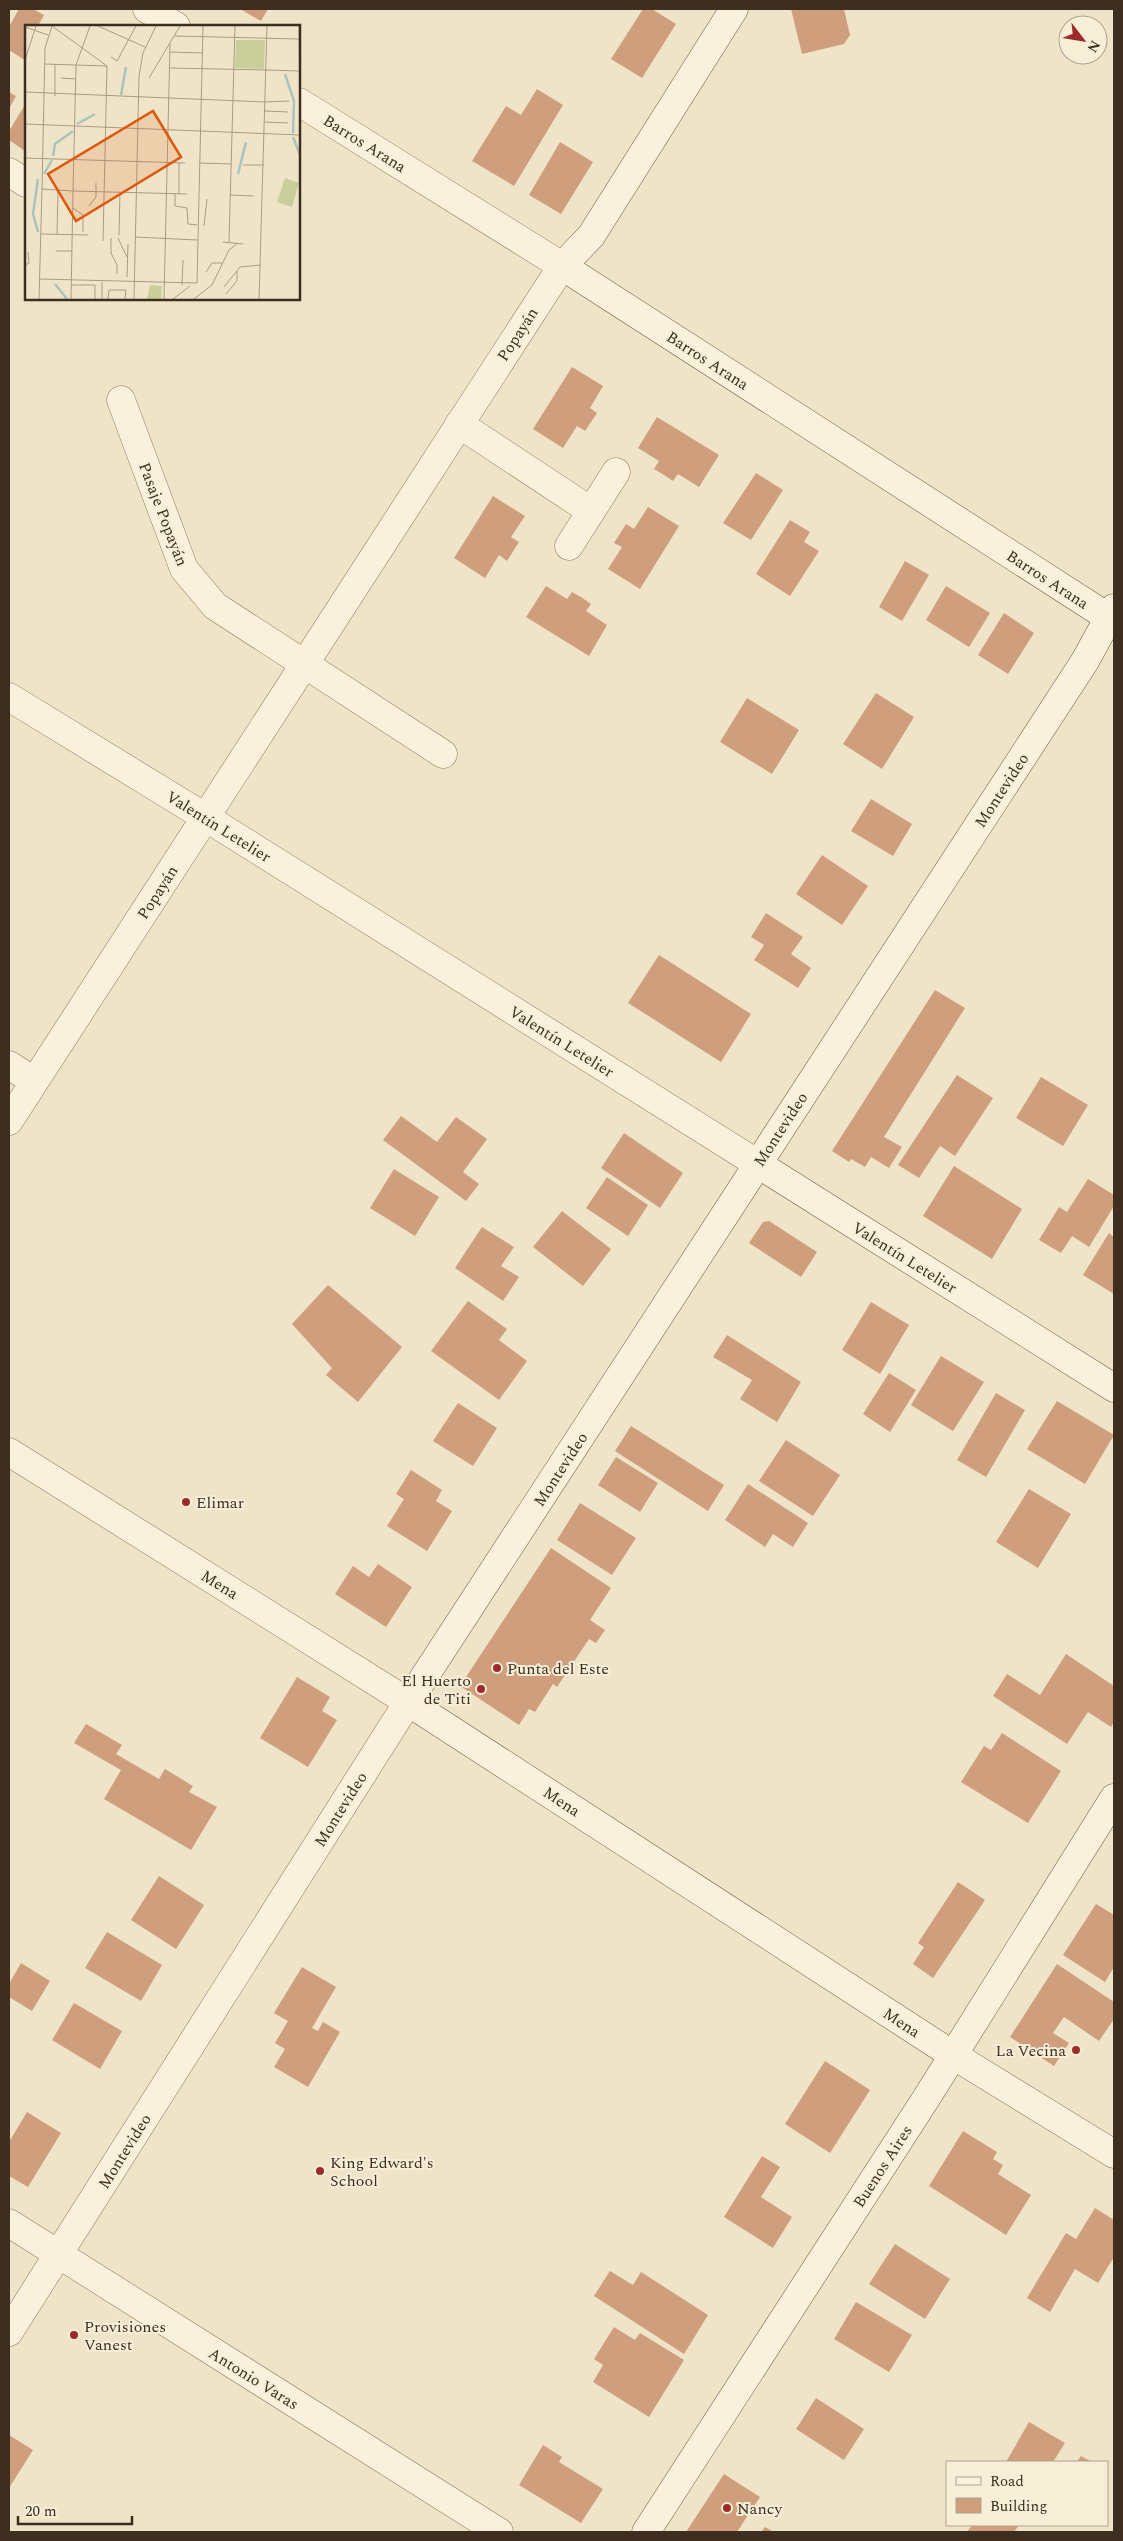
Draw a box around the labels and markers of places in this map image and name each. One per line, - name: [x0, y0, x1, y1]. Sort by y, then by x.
- place label: Elimar: [196, 1491, 244, 1515]
- marker: Elimar: [180, 1496, 192, 1508]
- place label: Punta del Este: [507, 1657, 609, 1681]
- marker: Punta del Este: [491, 1662, 503, 1674]
- place label: El Huerto de Titi: [402, 1669, 471, 1711]
- marker: El Huerto de Titi: [475, 1683, 487, 1695]
- place label: La Vecina: [996, 2039, 1066, 2063]
- marker: La Vecina: [1070, 2044, 1082, 2056]
- place label: King Edward's School: [330, 2151, 434, 2193]
- marker: King Edward's School: [314, 2165, 326, 2177]
- place label: Provisiones Vanest: [84, 2315, 166, 2357]
- marker: Provisiones Vanest: [68, 2329, 80, 2341]
- place label: Nancy: [737, 2497, 783, 2521]
- marker: Nancy: [721, 2502, 733, 2514]

